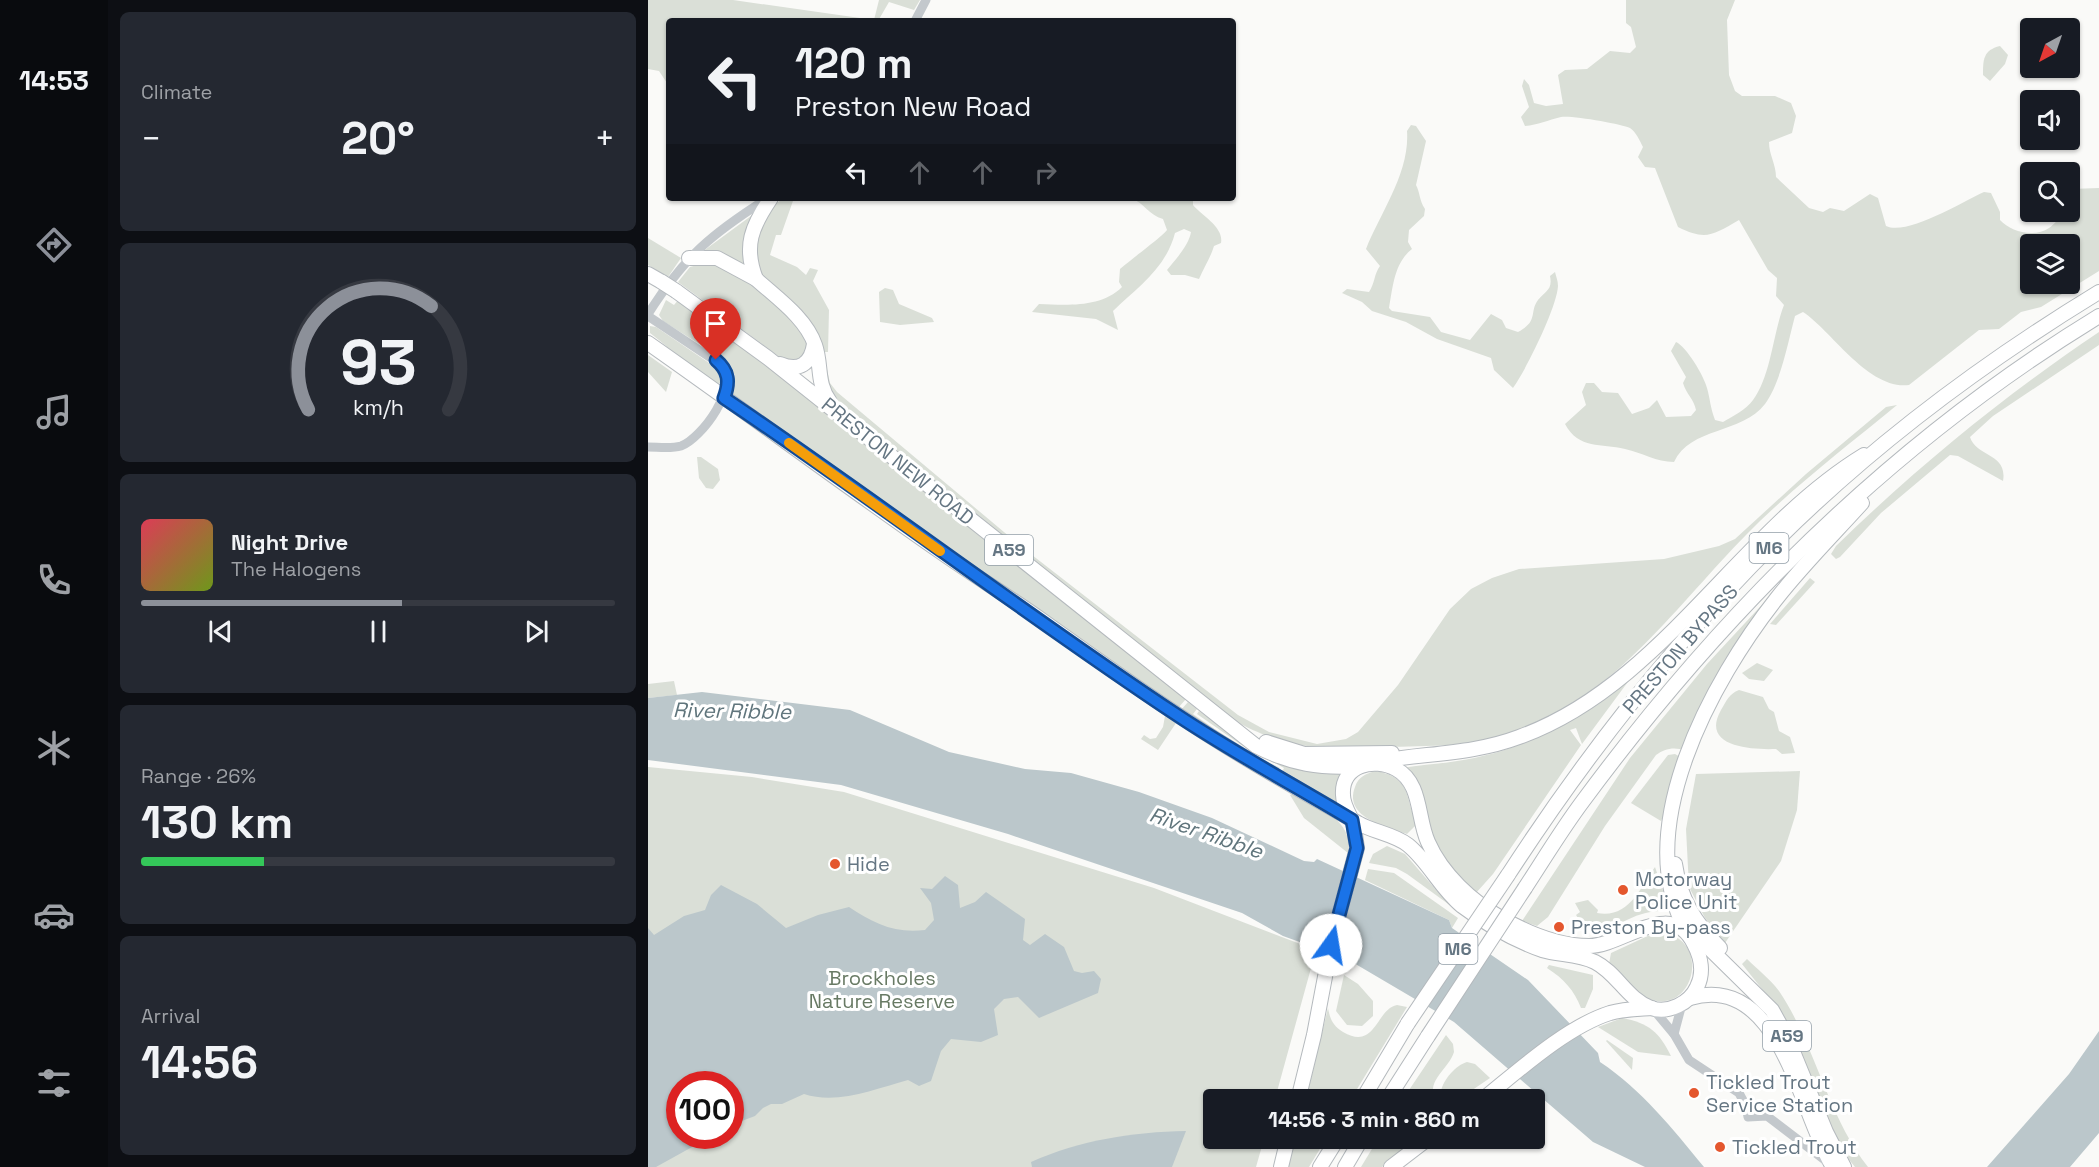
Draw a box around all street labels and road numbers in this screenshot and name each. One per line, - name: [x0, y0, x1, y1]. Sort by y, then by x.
- street label: PRESTON NEW ROAD: [816, 391, 980, 531]
- road number: M6: [1750, 533, 1788, 563]
- road number: A59: [985, 535, 1033, 565]
- street label: PRESTON BYPASS: [1617, 579, 1743, 719]
- road number: M6: [1438, 934, 1478, 964]
- road number: A59: [1763, 1021, 1811, 1051]

